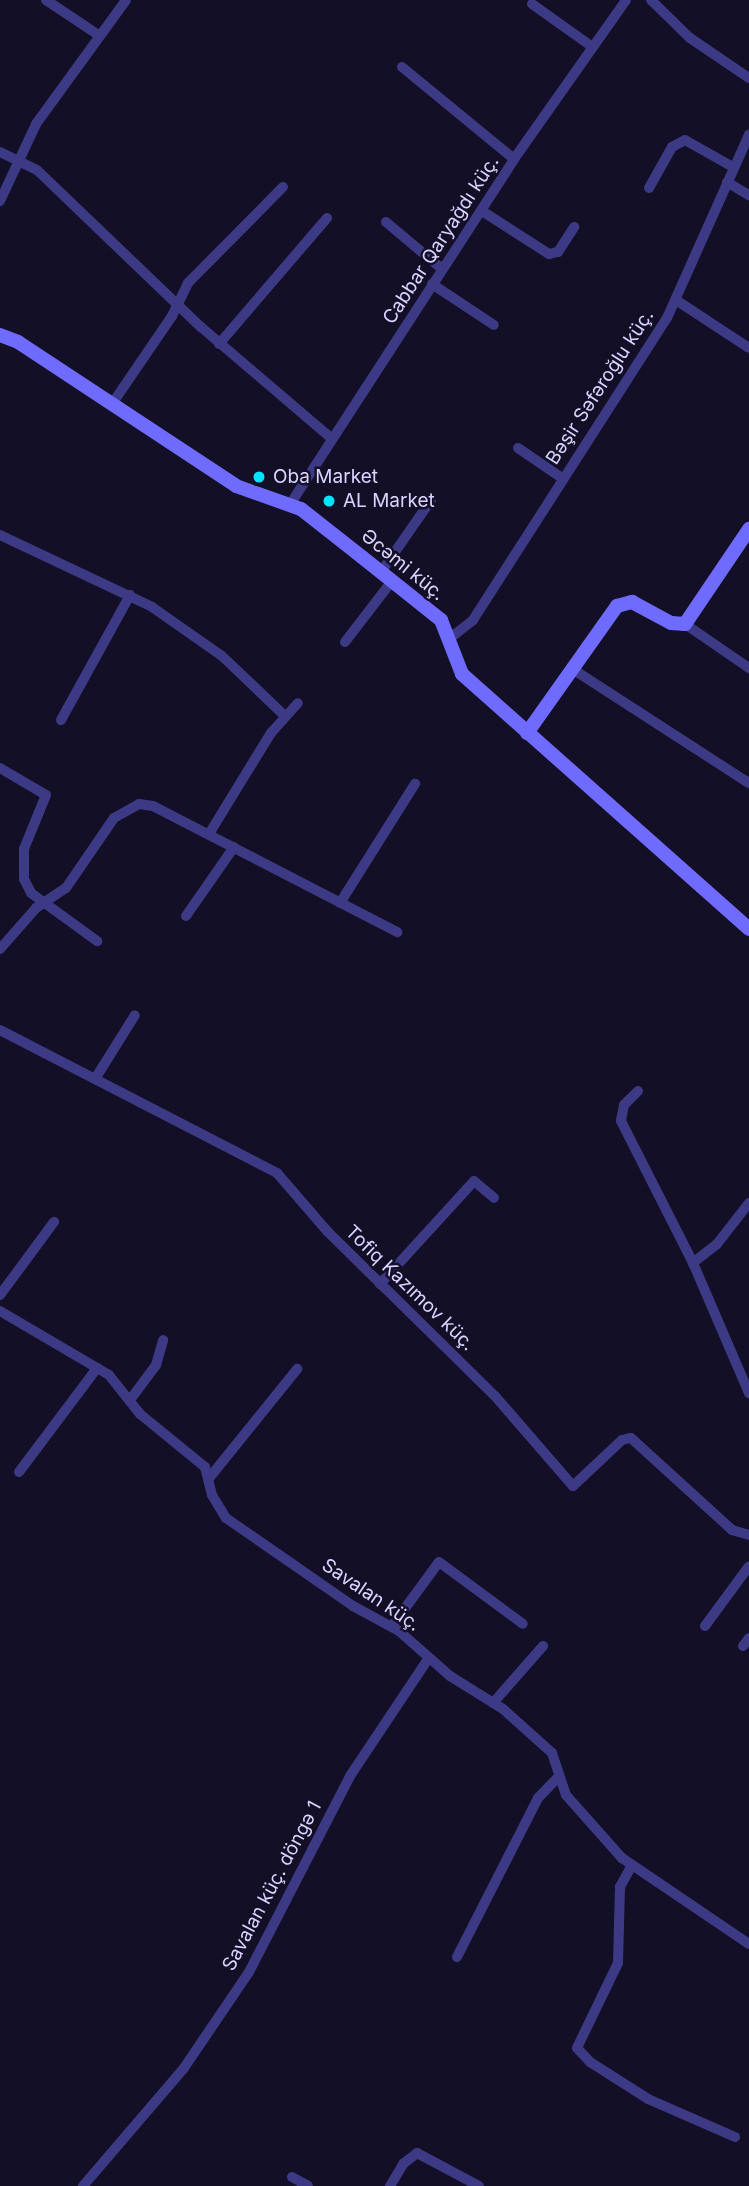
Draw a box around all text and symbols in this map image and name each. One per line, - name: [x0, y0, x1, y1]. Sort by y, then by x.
- street label: Cabbar Qaryağdı küç.: [378, 151, 504, 329]
- street label: Bəşir Səfəroğlu küç.: [541, 305, 659, 469]
- place label: Oba Market: [273, 466, 378, 488]
- marker: Oba Market: [251, 469, 267, 485]
- place label: AL Market: [343, 490, 435, 512]
- marker: AL Market: [321, 493, 337, 509]
- street label: Əcəmi küç.: [357, 524, 449, 606]
- street label: Tofiq Kazımov küç.: [341, 1220, 479, 1356]
- street label: Savalan küç.: [318, 1554, 424, 1636]
- street label: Savalan küç. döngə 1: [218, 1797, 326, 1975]

